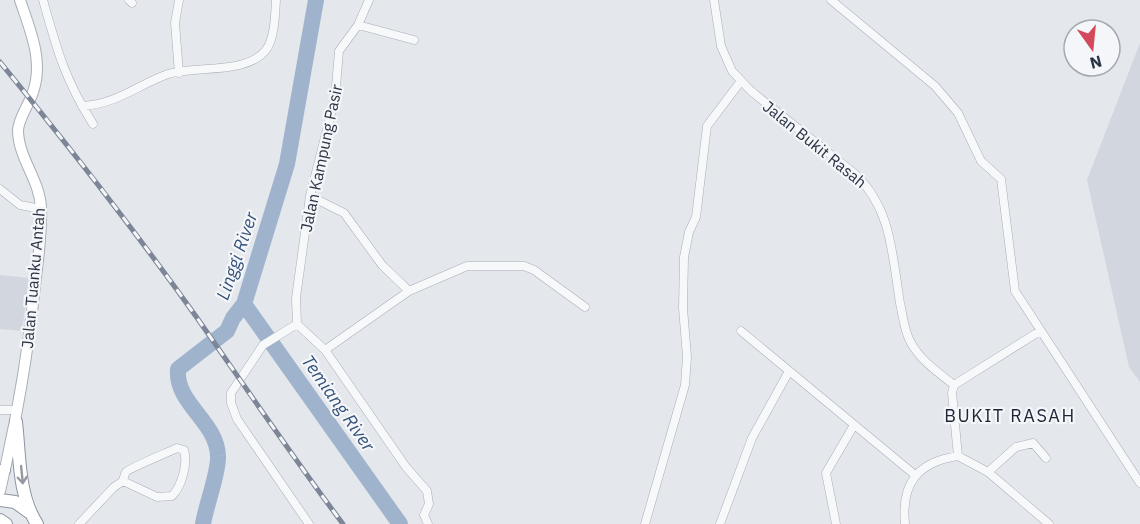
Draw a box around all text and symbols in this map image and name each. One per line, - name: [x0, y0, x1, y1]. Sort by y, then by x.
- north arrow: [1062, 18, 1122, 78]
- text: N: [1088, 51, 1104, 74]
- street label: Jalan Kampung Pasir: [296, 82, 346, 234]
- street label: Jalan Bukit Rasah: [759, 96, 871, 192]
- street label: Jalan Tuanku Antah: [17, 207, 49, 349]
- water label: Linggi River: [211, 208, 262, 303]
- water label: Temiang River: [297, 350, 380, 456]
- district label: BUKIT RASAH: [944, 404, 1076, 427]
- one-way arrow: [16, 464, 27, 484]

